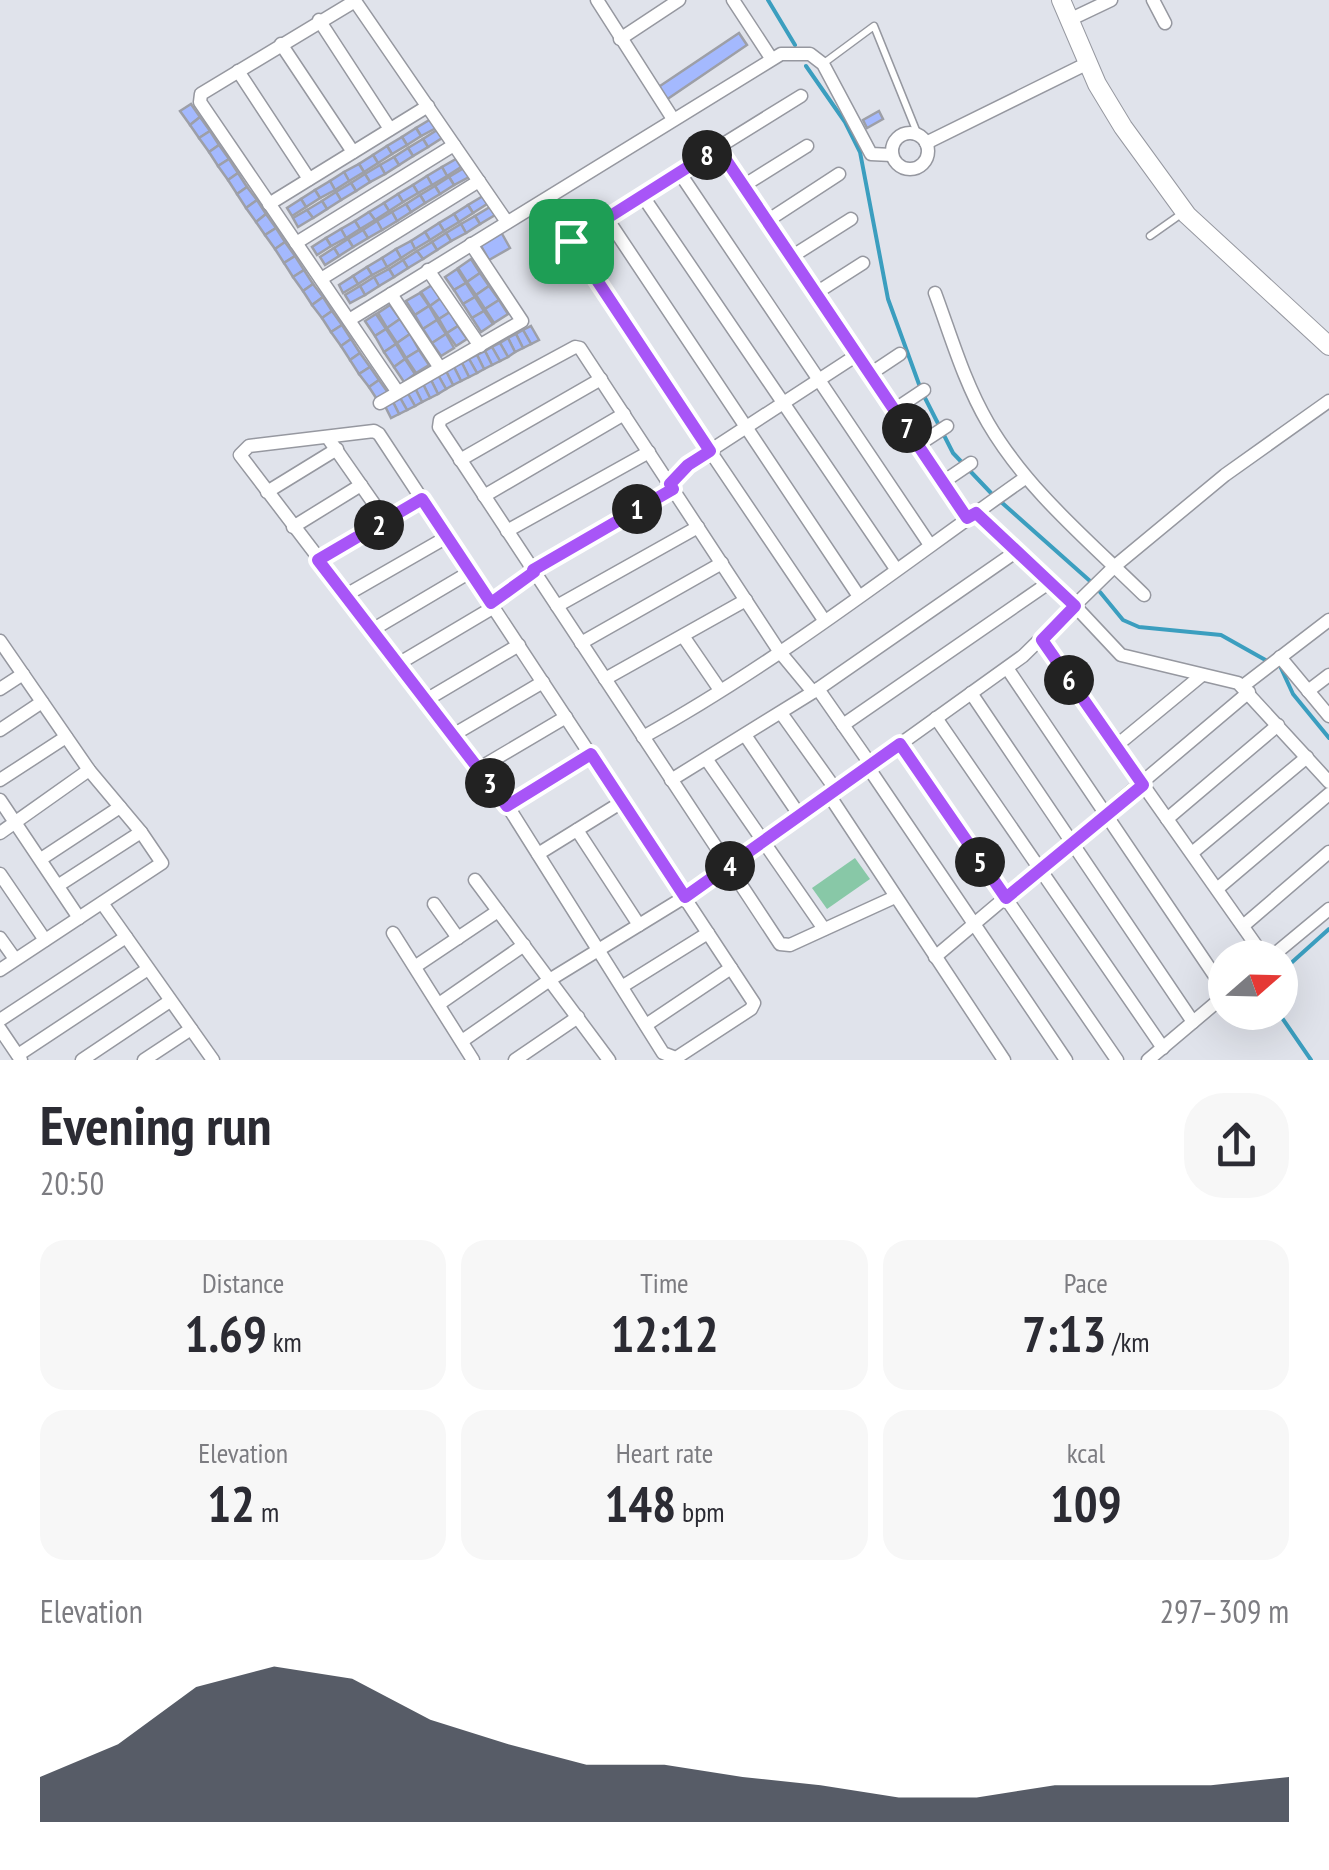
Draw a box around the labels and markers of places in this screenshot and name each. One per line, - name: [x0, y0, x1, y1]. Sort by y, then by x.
- pin: 8: [682, 130, 732, 180]
- pin: [529, 199, 614, 284]
- pin: 7: [882, 403, 932, 453]
- pin: 1: [612, 484, 662, 534]
- pin: 2: [354, 500, 404, 550]
- pin: 6: [1044, 655, 1094, 705]
- pin: 3: [465, 758, 515, 808]
- pin: 5: [955, 837, 1005, 887]
- pin: 4: [705, 841, 755, 891]

